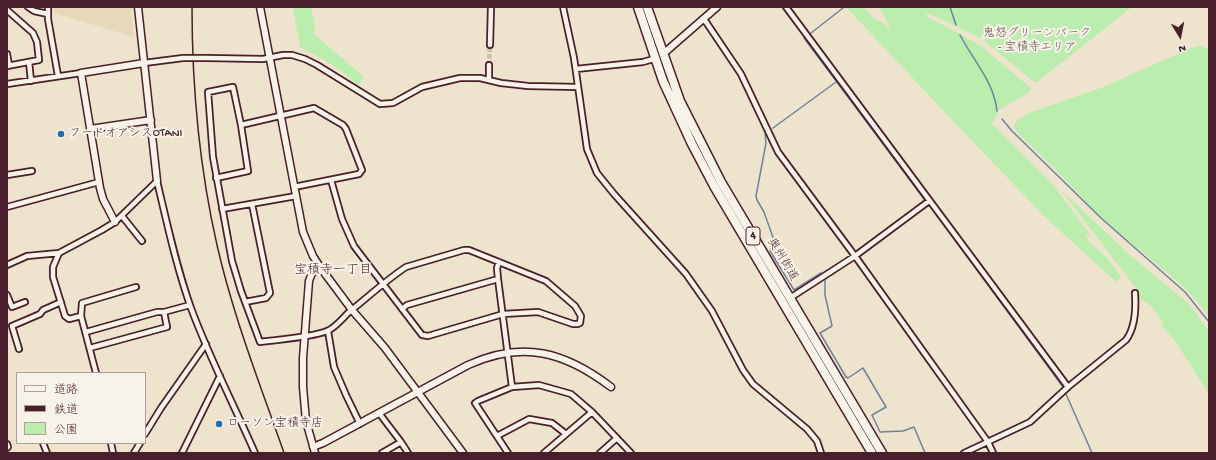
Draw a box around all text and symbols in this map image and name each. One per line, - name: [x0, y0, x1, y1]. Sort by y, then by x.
- north arrow: [1160, 16, 1200, 56]
- park label: 鬼怒グリーンパーク - 宝積寺エリア: [983, 27, 1091, 55]
- text: N: [1178, 41, 1187, 54]
- place label: フードオアシスOTANI: [69, 127, 182, 141]
- marker: フードオアシスOTANI: [56, 129, 66, 139]
- road number: 4: [746, 227, 760, 245]
- street label: 奥州街道: [763, 236, 801, 284]
- district label: 宝積寺一丁目: [294, 263, 372, 279]
- legend: [16, 372, 146, 444]
- text: 道路: [54, 384, 78, 398]
- text: 鉄道: [54, 404, 78, 418]
- place label: ローソン宝積寺店: [227, 417, 323, 431]
- marker: ローソン宝積寺店: [214, 419, 224, 429]
- text: 公園: [54, 424, 78, 438]

